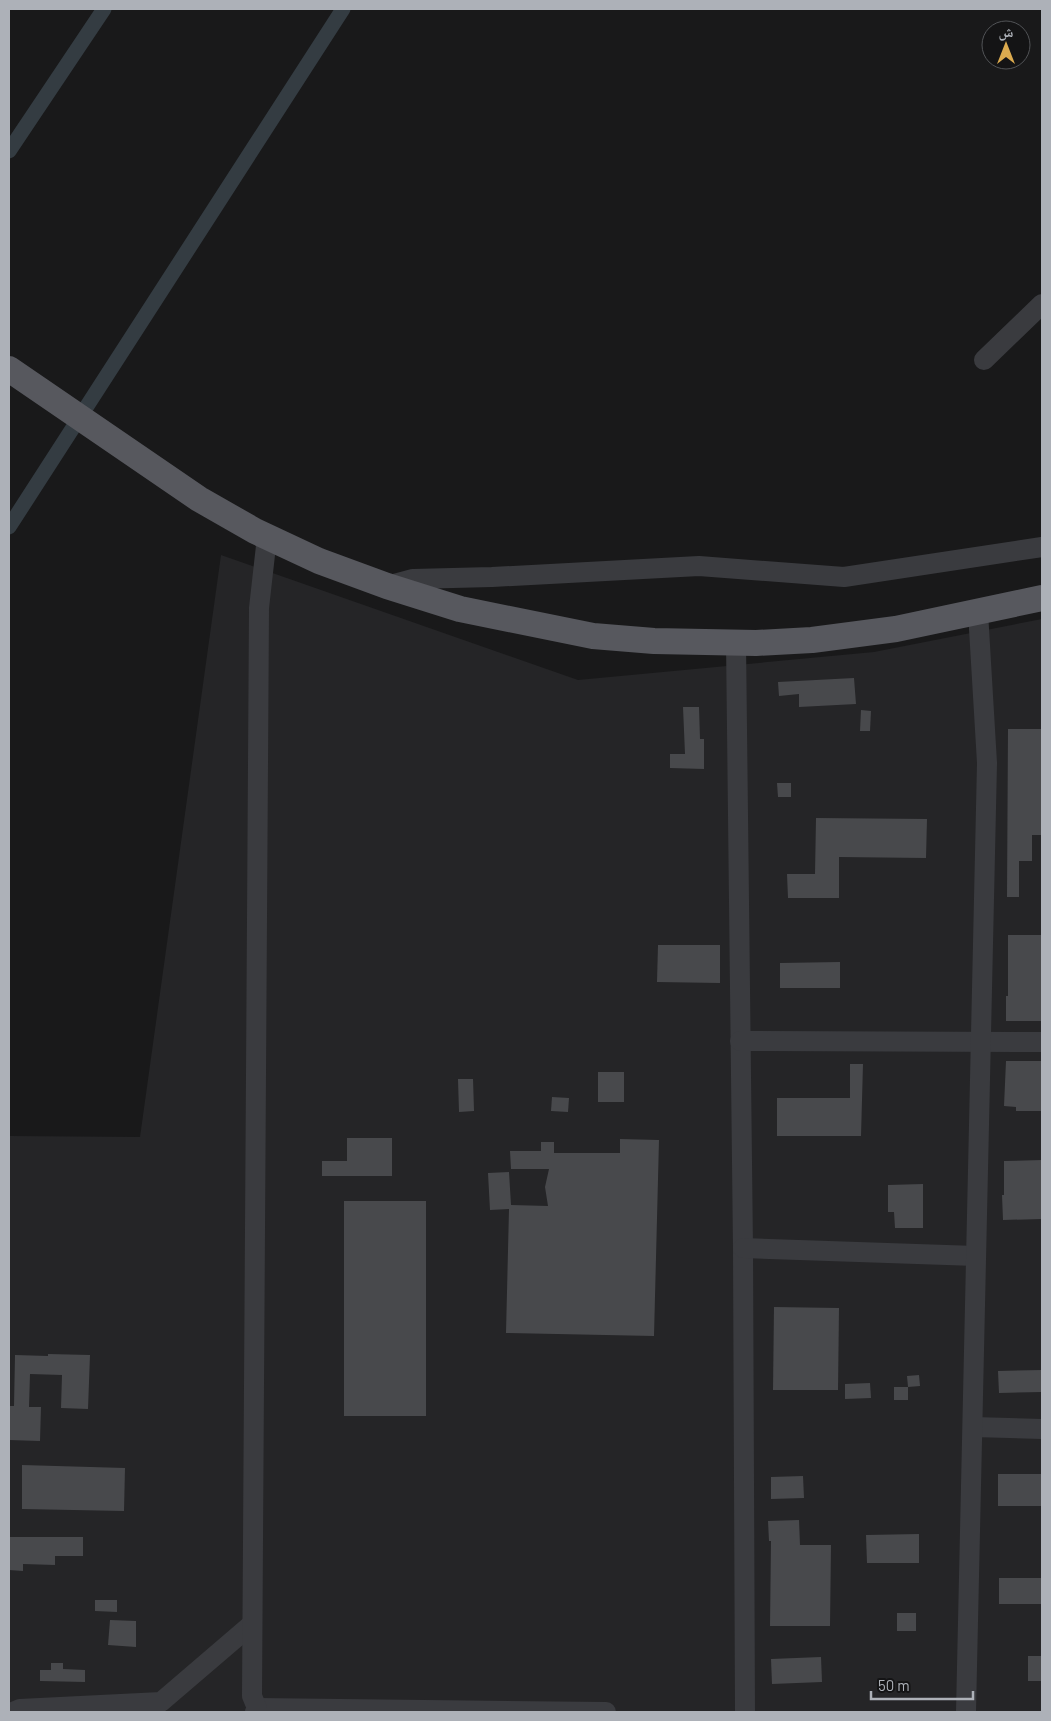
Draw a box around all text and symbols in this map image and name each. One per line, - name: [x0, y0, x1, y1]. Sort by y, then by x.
- north arrow: [981, 20, 1031, 70]
- text: ش: [999, 23, 1014, 41]
- scale bar: [871, 1668, 974, 1700]
- text: 50 m: [878, 1676, 910, 1694]

